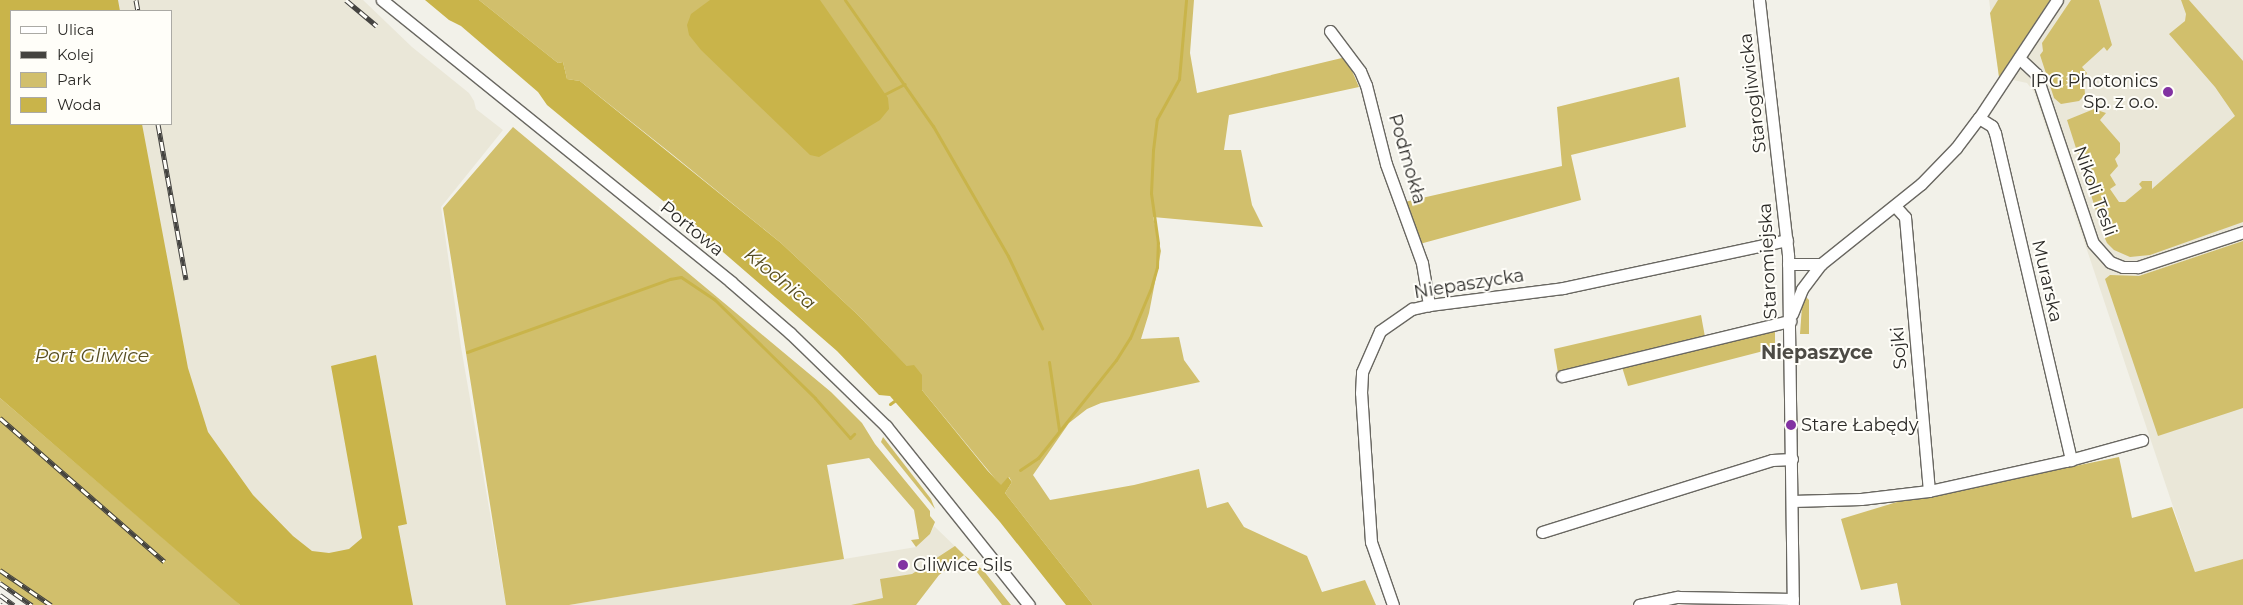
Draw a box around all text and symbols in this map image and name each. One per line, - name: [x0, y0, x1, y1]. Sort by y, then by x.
- legend: [10, 10, 172, 125]
- text: Ulica: [57, 20, 94, 39]
- street label: Starogliwicka: [1735, 32, 1771, 154]
- text: Kolej: [57, 45, 94, 64]
- text: Park: [57, 70, 91, 89]
- place label: IPG Photonics Sp. z o.o.: [2030, 71, 2158, 114]
- marker: IPG Photonics Sp. z o.o.: [2162, 86, 2174, 98]
- text: Woda: [57, 95, 101, 114]
- street label: Podmokła: [1384, 111, 1430, 207]
- street label: Nikoli Tesli: [2069, 143, 2121, 239]
- street label: Portowa: [656, 197, 728, 261]
- street label: Staromiejska: [1754, 202, 1782, 320]
- street label: Murarska: [2027, 238, 2067, 324]
- water label: Kłodnica: [740, 243, 820, 315]
- street label: Niepaszycka: [1412, 265, 1526, 303]
- street label: Sojki: [1886, 326, 1912, 370]
- district label: Niepaszyce: [1761, 342, 1873, 364]
- water label: Port Gliwice: [35, 345, 149, 367]
- place label: Stare Łabędy: [1801, 414, 1918, 436]
- marker: Stare Łabędy: [1785, 419, 1797, 431]
- place label: Gliwice Sils: [913, 554, 1012, 576]
- marker: Gliwice Sils: [897, 559, 909, 571]

